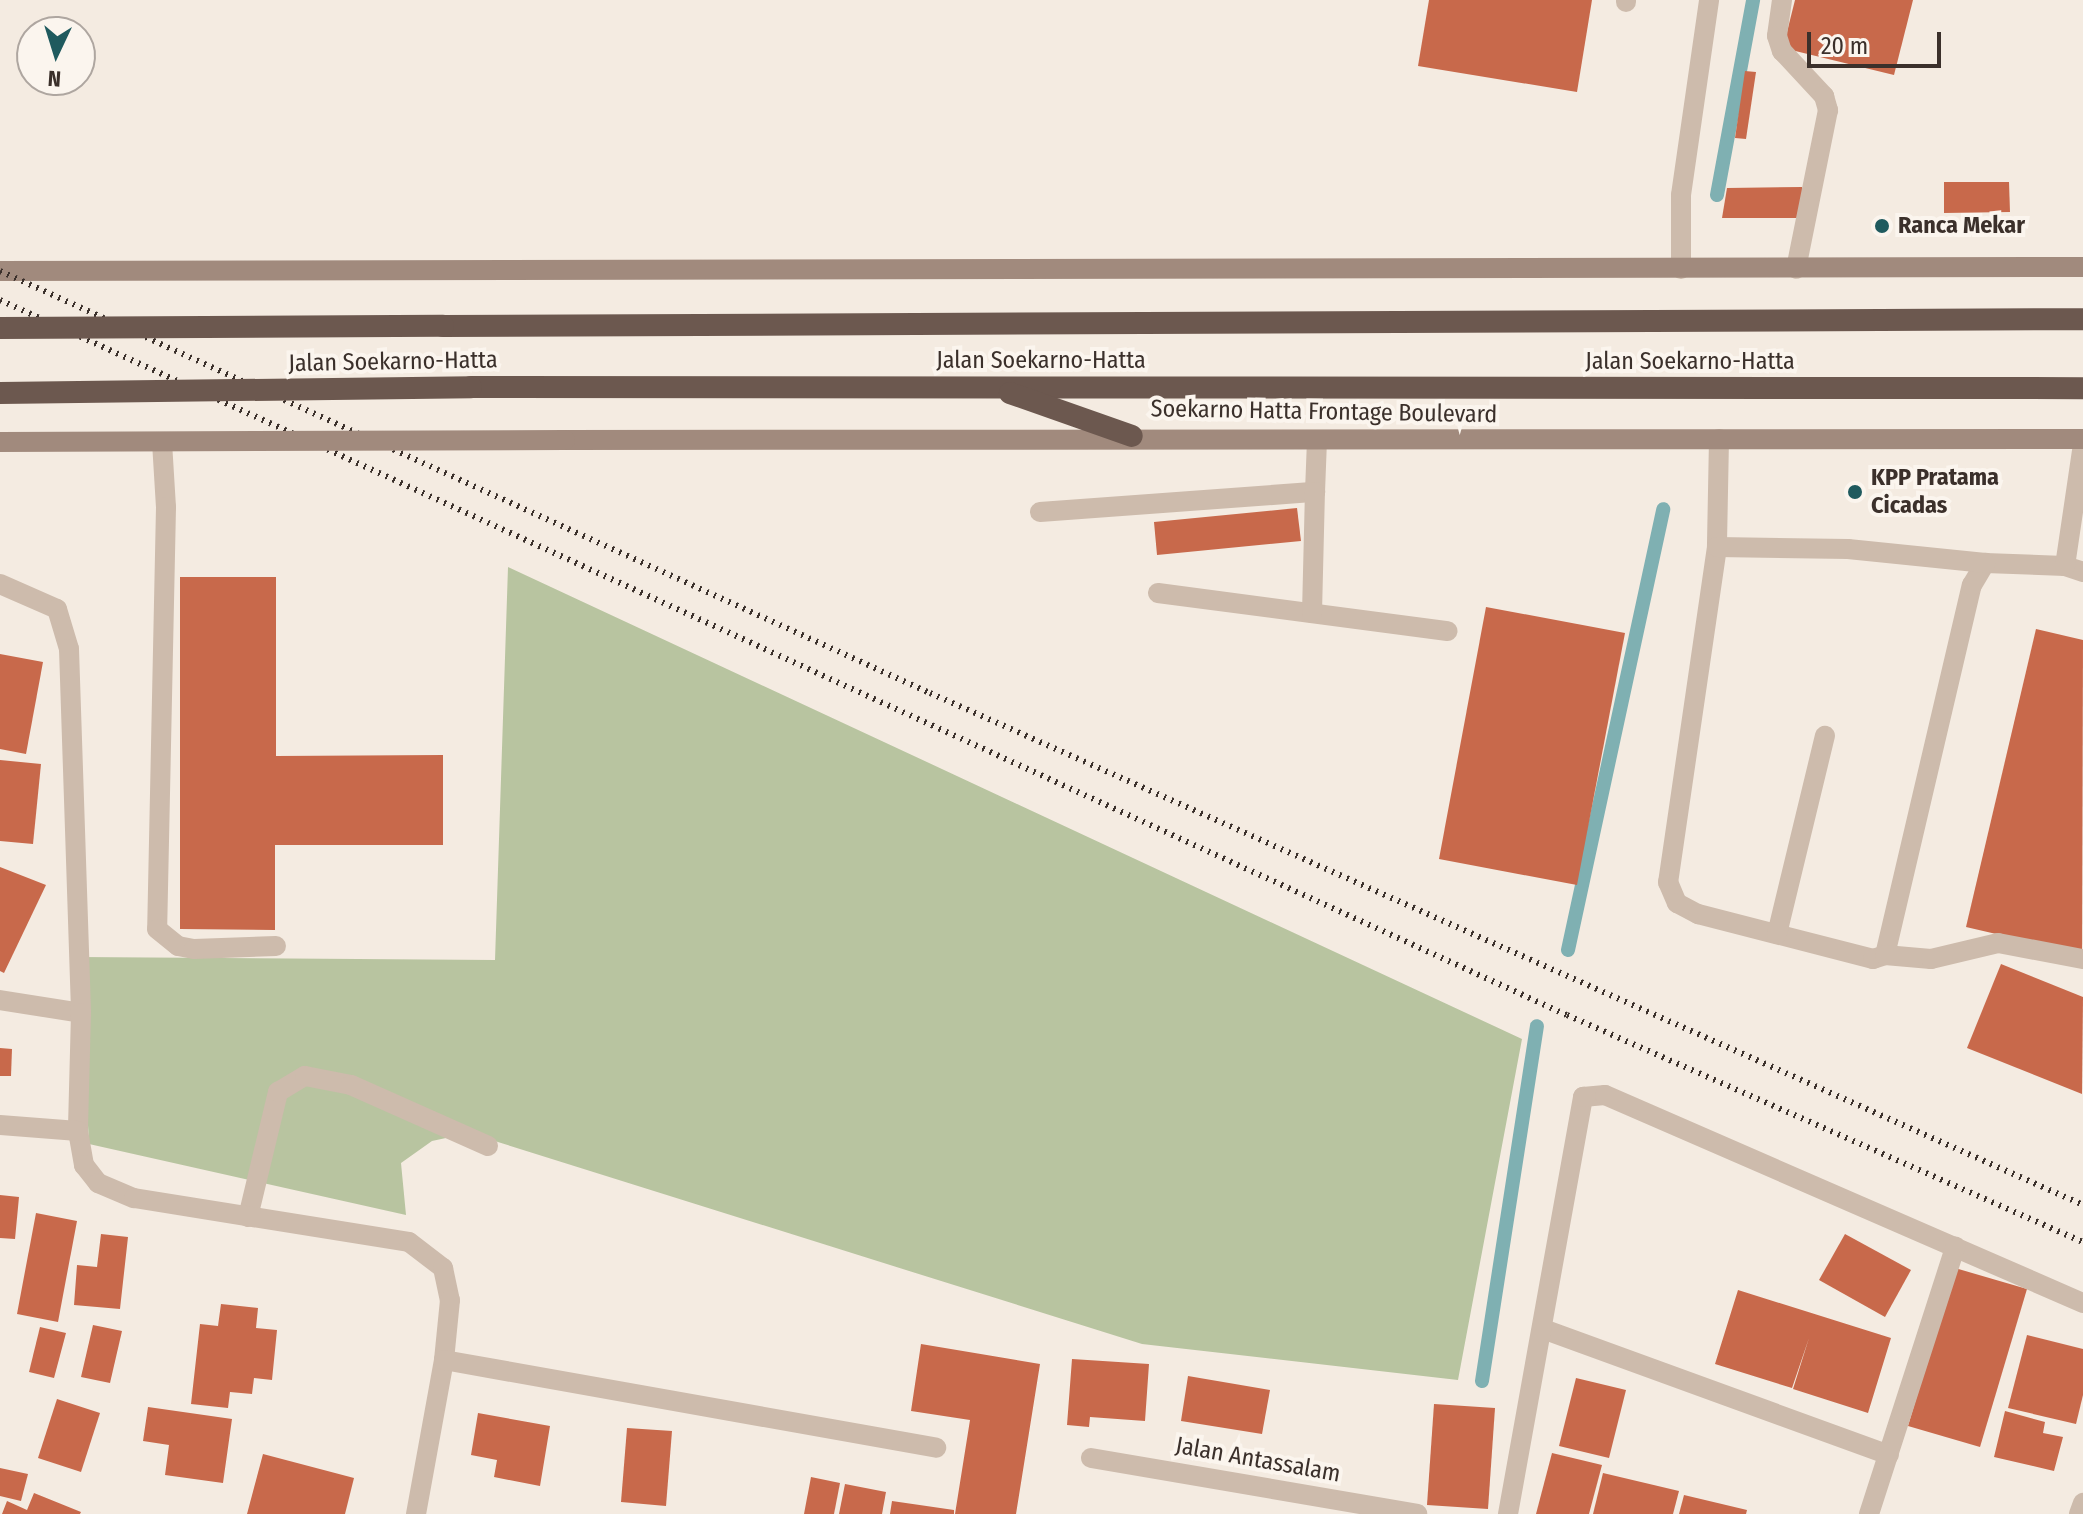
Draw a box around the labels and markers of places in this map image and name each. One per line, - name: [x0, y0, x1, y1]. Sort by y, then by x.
- place label: Ranca Mekar: [1898, 212, 2025, 240]
- marker: Ranca Mekar: [1873, 217, 1891, 235]
- place label: KPP Pratama Cicadas: [1871, 464, 1999, 520]
- marker: KPP Pratama Cicadas: [1846, 483, 1864, 501]

